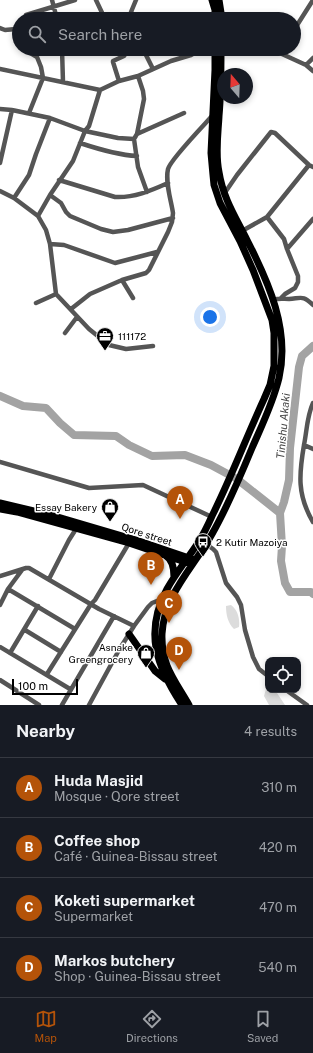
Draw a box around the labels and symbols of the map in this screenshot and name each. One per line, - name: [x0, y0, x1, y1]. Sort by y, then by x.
- north arrow: [217, 68, 253, 104]
- your location: [200, 307, 220, 327]
- office icon: 111172: [95, 326, 115, 351]
- place label: 111172: [118, 330, 146, 342]
- water label: Tinishu Akaki: [274, 392, 292, 459]
- pin: A: [167, 486, 193, 519]
- shop icon: Essay Bakery: [100, 497, 120, 522]
- place label: Essay Bakery: [35, 501, 98, 513]
- street label: Qore street: [120, 520, 174, 548]
- bus stop icon: 2 Kutir Mazoiya: [193, 532, 213, 557]
- place label: 2 Kutir Mazoiya: [216, 536, 287, 548]
- pin: B: [138, 552, 164, 585]
- pin: C: [156, 590, 182, 623]
- pin: D: [166, 637, 192, 670]
- place label: Asnake Greengrocery: [69, 641, 134, 665]
- shop icon: Asnake Greengrocery: [136, 643, 156, 668]
- scale bar: [12, 677, 78, 696]

